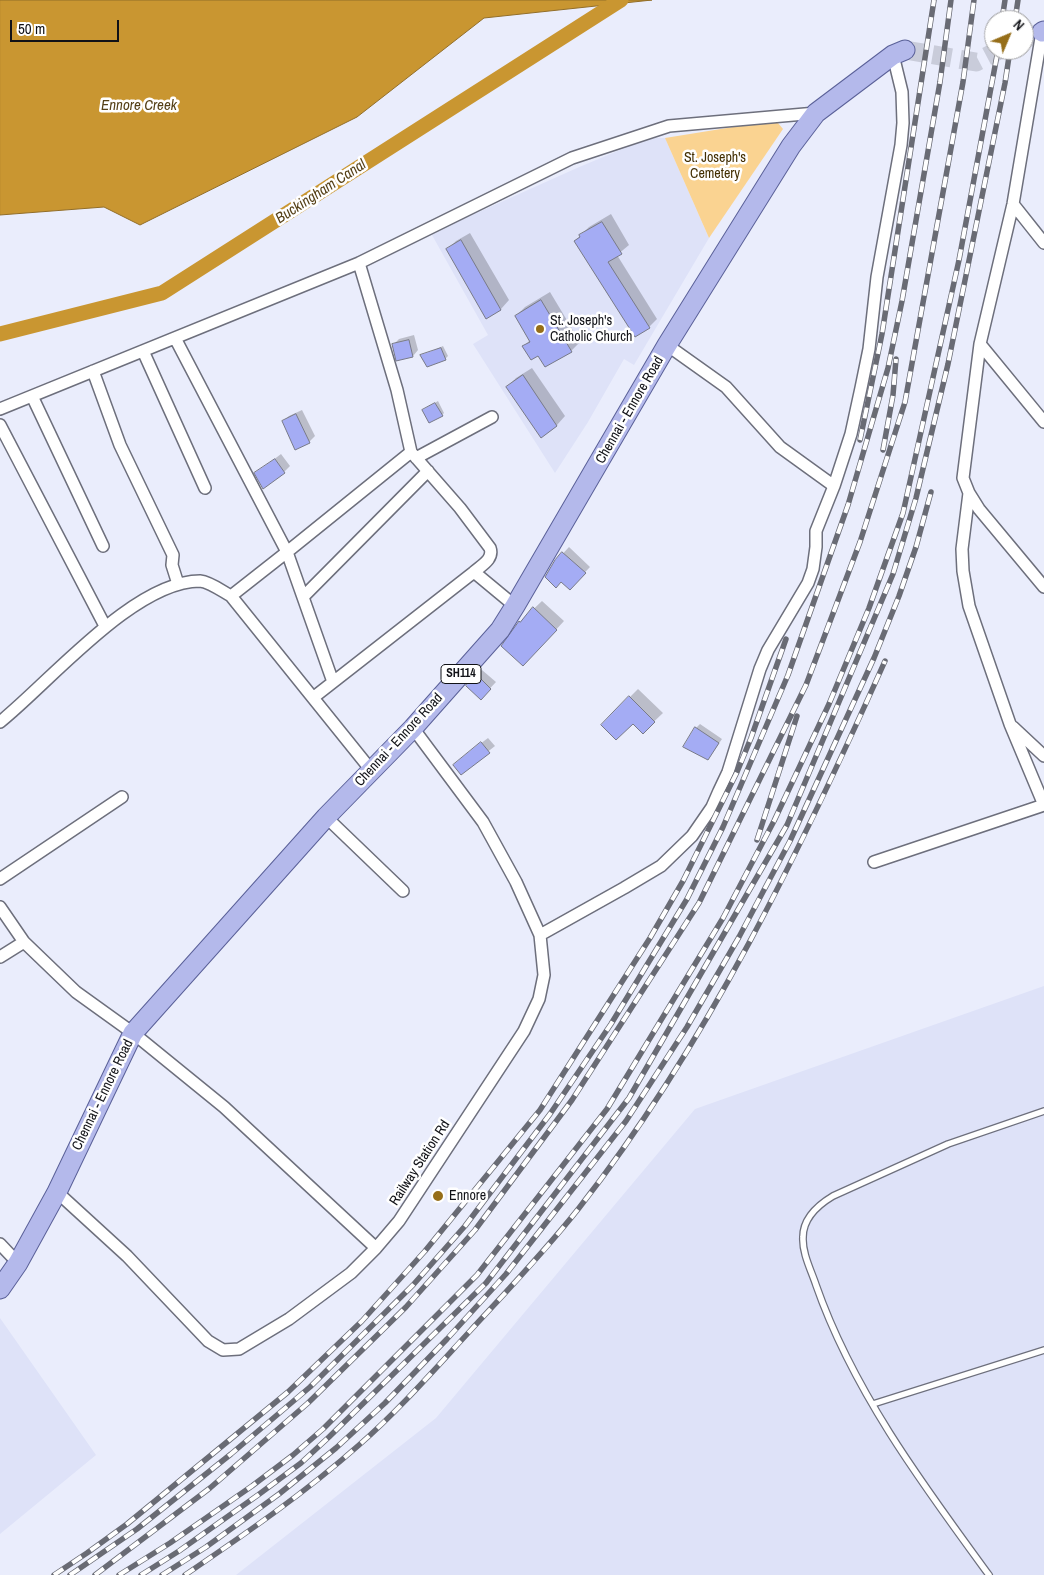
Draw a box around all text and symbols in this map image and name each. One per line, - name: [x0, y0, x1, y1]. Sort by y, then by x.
- scale bar: [12, 10, 121, 42]
- north arrow: [984, 10, 1034, 60]
- text: N: [1010, 16, 1028, 34]
- text: 50 m: [18, 18, 45, 39]
- water label: Ennore Creek: [101, 97, 177, 115]
- park label: St. Joseph's Cemetery: [684, 150, 746, 182]
- water label: Buckingham Canal: [273, 156, 369, 228]
- place label: St. Joseph's Catholic Church: [550, 313, 632, 346]
- marker: St. Joseph's Catholic Church: [534, 323, 546, 335]
- street label: Chennai - Ennore Road: [592, 353, 668, 467]
- road number: SH114: [441, 664, 481, 684]
- street label: Chennai - Ennore Road: [352, 690, 446, 790]
- street label: Chennai - Ennore Road: [69, 1037, 137, 1153]
- street label: Railway Station Rd: [386, 1117, 454, 1209]
- place label: Ennore: [449, 1188, 486, 1204]
- marker: Ennore: [431, 1189, 445, 1203]

